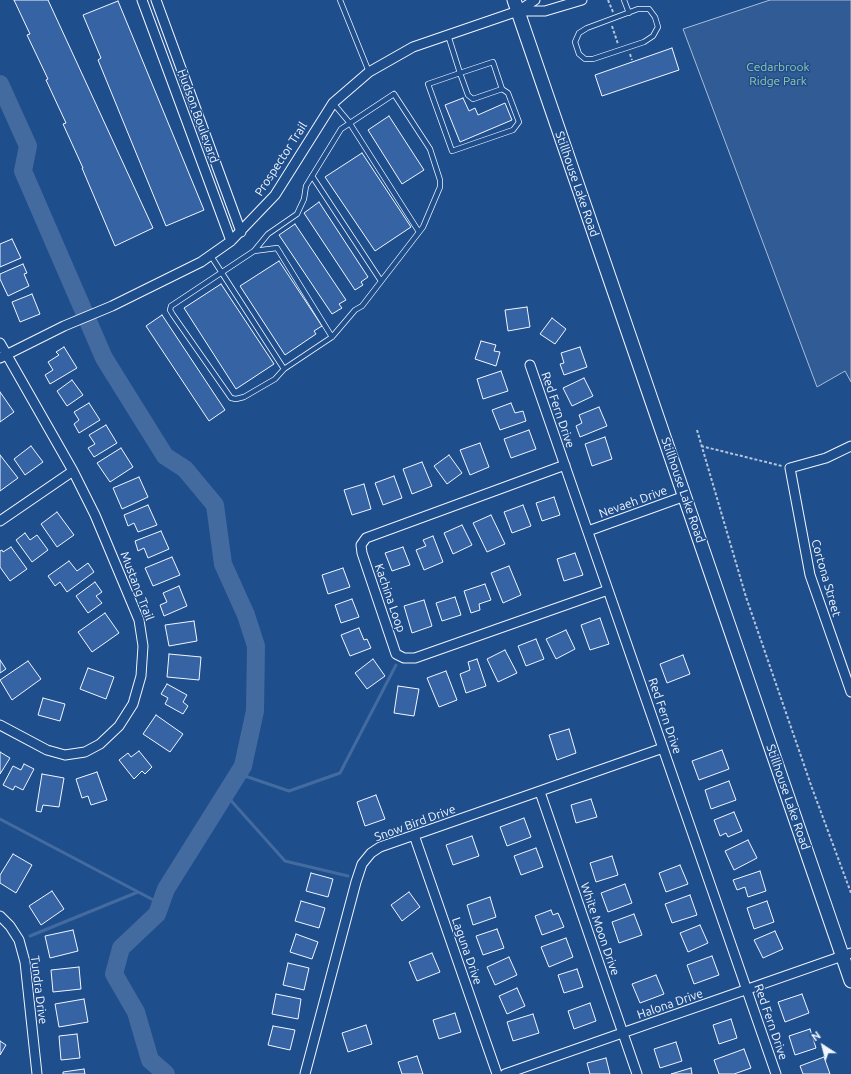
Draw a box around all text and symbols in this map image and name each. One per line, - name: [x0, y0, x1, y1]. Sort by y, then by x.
- park label: Cedarbrook Ridge Park: [746, 60, 810, 88]
- street label: Hudson Boulevard: [174, 67, 222, 165]
- street label: Prospector Trail: [252, 119, 310, 199]
- street label: Stillhouse Lake Road: [552, 129, 602, 239]
- street label: Red Fern Drive: [538, 370, 578, 450]
- street label: Stillhouse Lake Road: [658, 435, 708, 545]
- street label: Nevaeh Drive: [597, 483, 669, 521]
- street label: Cortona Street: [808, 538, 844, 618]
- street label: Mustang Trail: [117, 549, 157, 623]
- street label: Kachina Loop: [372, 562, 408, 634]
- street label: Red Fern Drive: [645, 676, 685, 756]
- street label: Stillhouse Lake Road: [763, 742, 813, 852]
- street label: Snow Bird Drive: [372, 802, 458, 844]
- street label: White Moon Drive: [577, 881, 623, 977]
- street label: Laguna Drive: [449, 915, 485, 987]
- street label: Tundra Drive: [28, 955, 50, 1025]
- street label: Red Fern Drive: [751, 982, 791, 1062]
- street label: Halona Drive: [635, 986, 705, 1022]
- north arrow: [803, 1026, 843, 1066]
- text: N: [809, 1029, 823, 1044]

